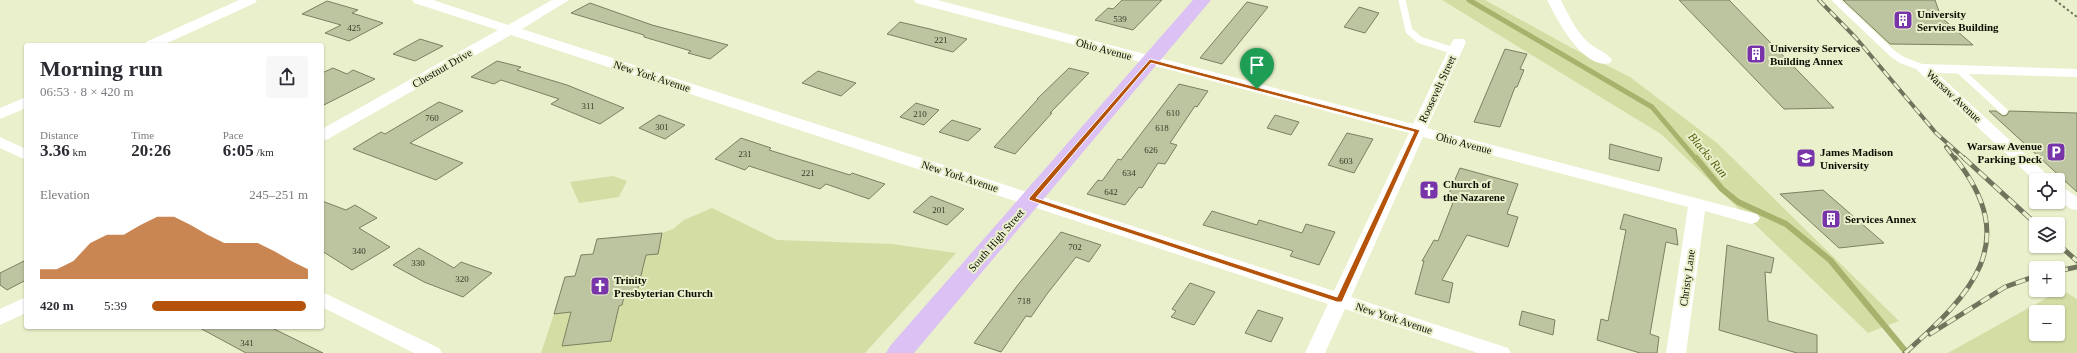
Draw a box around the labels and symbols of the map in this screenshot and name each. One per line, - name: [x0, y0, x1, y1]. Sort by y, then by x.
- place label: University Services Building: [1917, 8, 1999, 33]
- building icon: University Services Building: [1892, 9, 1914, 31]
- house number: 539: [1113, 14, 1127, 24]
- house number: 425: [347, 23, 361, 33]
- house number: 221: [934, 35, 948, 45]
- street label: Ohio Avenue: [1075, 36, 1133, 62]
- place label: University Services Building Annex: [1770, 42, 1861, 67]
- building icon: University Services Building Annex: [1745, 43, 1767, 65]
- street label: Chestnut Drive: [410, 46, 474, 90]
- pin: [1240, 48, 1274, 89]
- street label: Roosevelt Street: [1416, 54, 1458, 124]
- street label: New York Avenue: [612, 58, 692, 94]
- street label: Warsaw Avenue: [1924, 68, 1984, 125]
- house number: 311: [581, 101, 595, 111]
- house number: 610: [1166, 108, 1180, 118]
- house number: 210: [913, 109, 927, 119]
- house number: 760: [425, 113, 439, 123]
- house number: 301: [655, 122, 669, 132]
- house number: 618: [1155, 123, 1169, 133]
- street label: Ohio Avenue: [1435, 130, 1493, 156]
- water label: Blacks Run: [1685, 130, 1731, 180]
- place label: Warsaw Avenue Parking Deck: [1967, 140, 2043, 165]
- parking icon: Warsaw Avenue Parking Deck: [2045, 141, 2067, 163]
- house number: 626: [1144, 145, 1158, 155]
- place label: James Madison University: [1820, 146, 1893, 171]
- school or university icon: James Madison University: [1795, 147, 1817, 169]
- house number: 231: [738, 149, 752, 159]
- house number: 603: [1339, 156, 1353, 166]
- street label: New York Avenue: [920, 158, 1000, 194]
- house number: 221: [801, 168, 815, 178]
- house number: 634: [1122, 168, 1136, 178]
- place label: Church of the Nazarene: [1443, 178, 1505, 203]
- church icon: Church of the Nazarene: [1418, 179, 1440, 201]
- house number: 642: [1104, 187, 1118, 197]
- house number: 201: [932, 205, 946, 215]
- street label: South High Street: [966, 206, 1026, 274]
- building icon: Services Annex: [1820, 208, 1842, 230]
- place label: Services Annex: [1845, 213, 1917, 225]
- house number: 702: [1068, 242, 1082, 252]
- house number: 340: [352, 246, 366, 256]
- street label: Christy Lane: [1677, 249, 1697, 307]
- house number: 330: [411, 258, 425, 268]
- house number: 320: [455, 274, 469, 284]
- place label: Trinity Presbyterian Church: [614, 274, 713, 299]
- church icon: Trinity Presbyterian Church: [589, 275, 611, 297]
- house number: 718: [1017, 296, 1031, 306]
- street label: New York Avenue: [1354, 300, 1434, 336]
- house number: 341: [240, 338, 254, 348]

